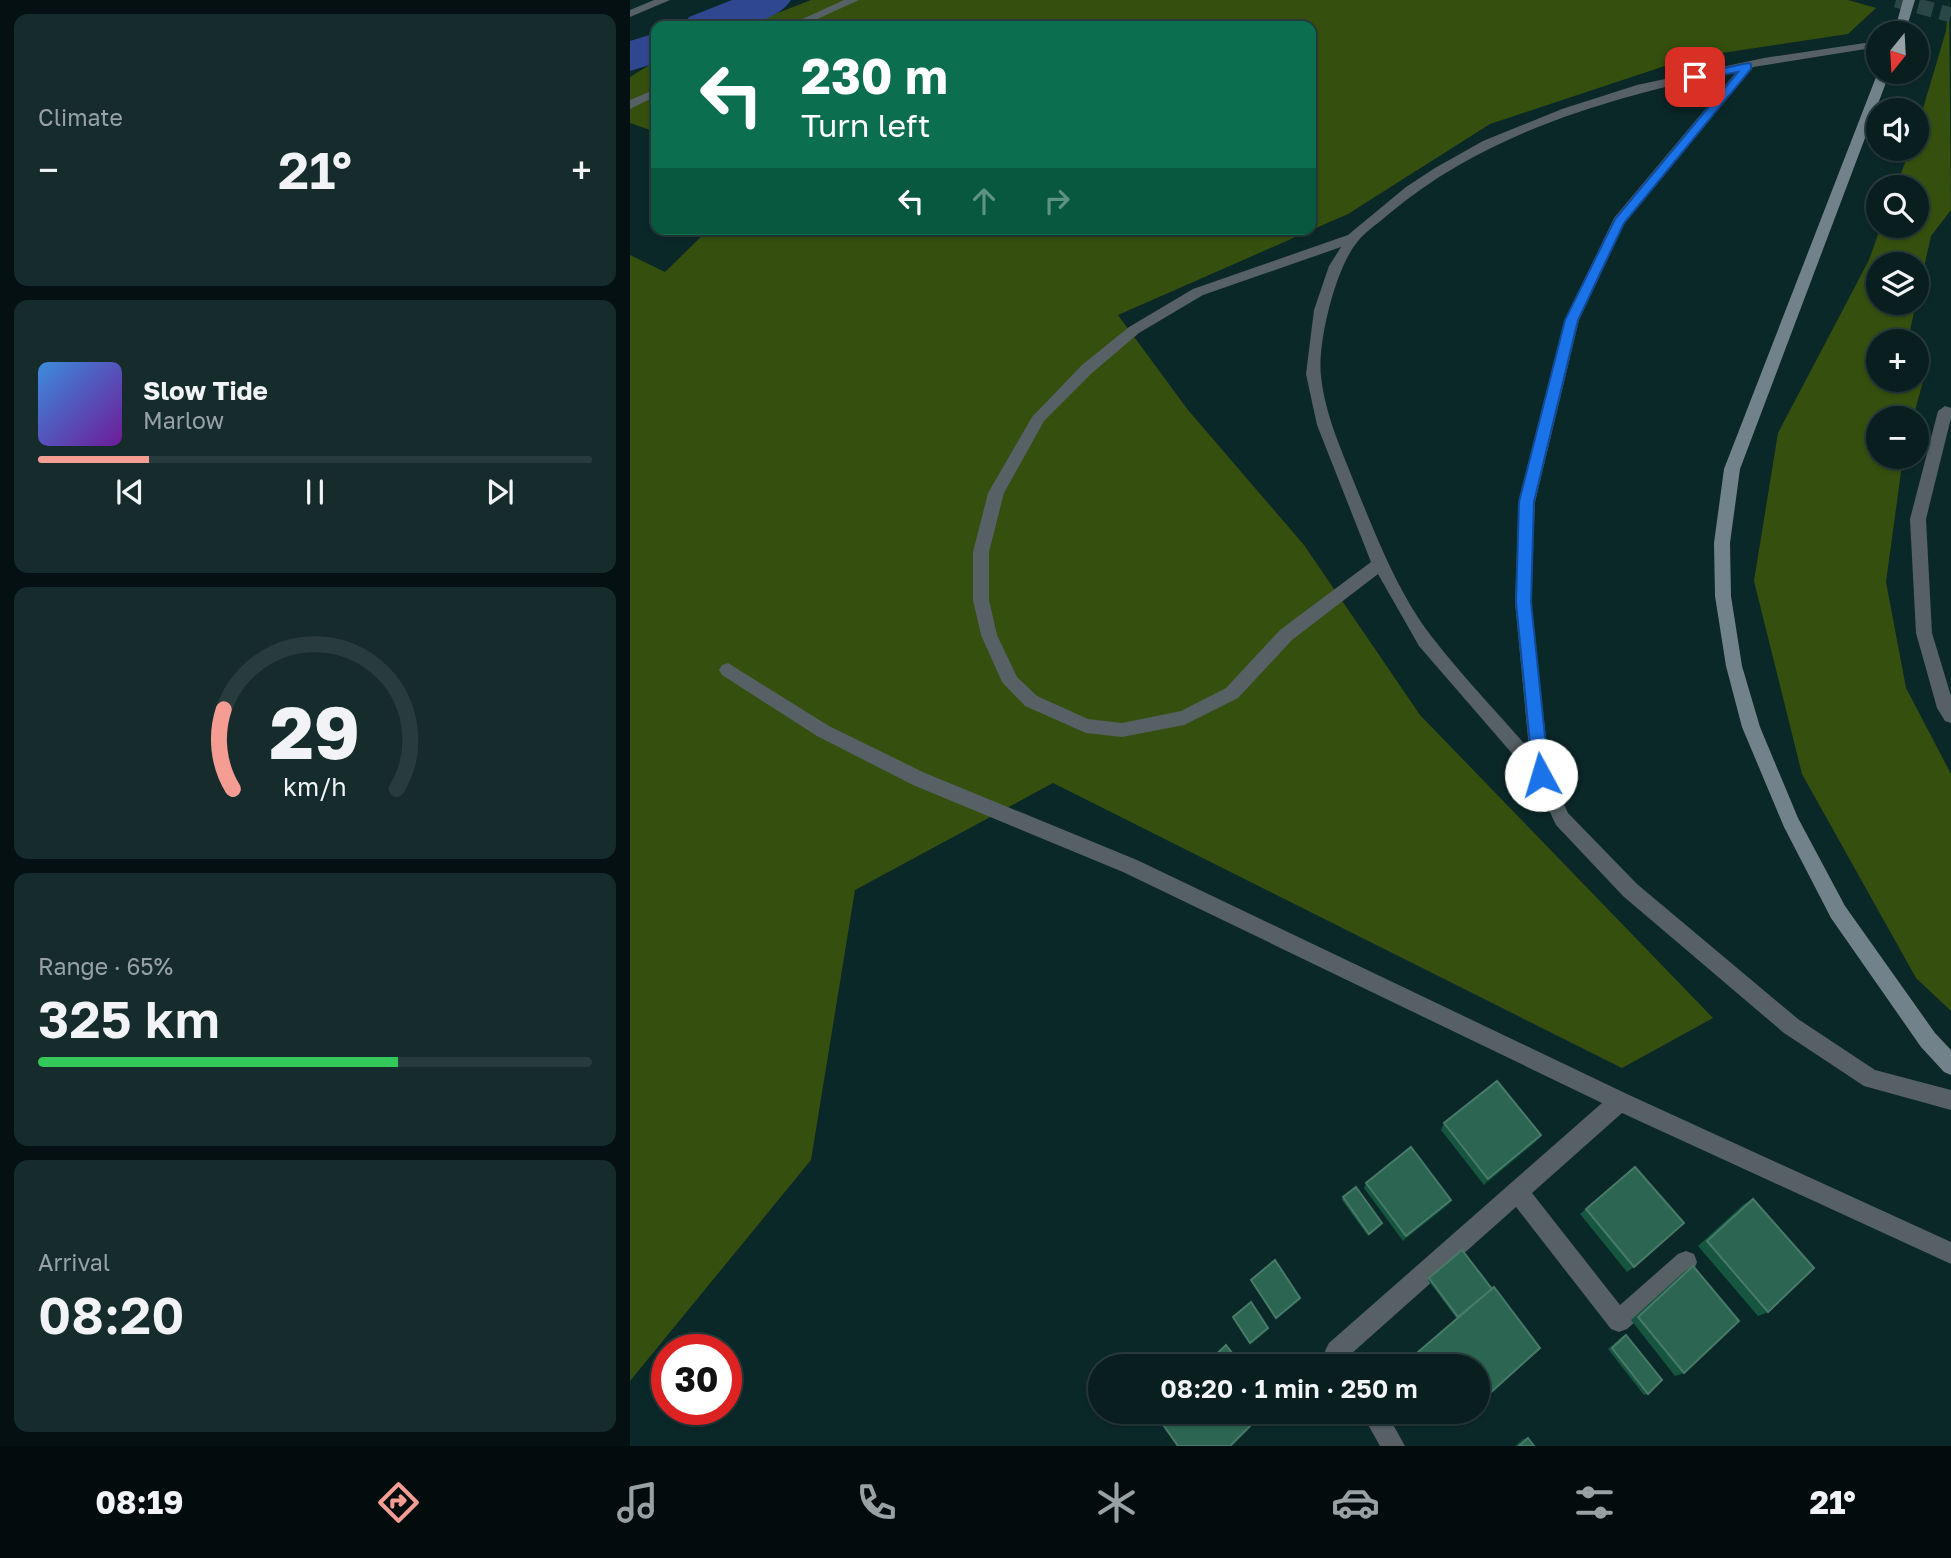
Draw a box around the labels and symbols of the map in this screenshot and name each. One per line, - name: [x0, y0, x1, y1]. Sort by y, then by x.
- north arrow: [1866, 21, 1928, 84]
- pin: [1665, 47, 1725, 107]
- position arrow: [1504, 738, 1578, 812]
- speed limit sign: 30: [651, 1334, 742, 1425]

